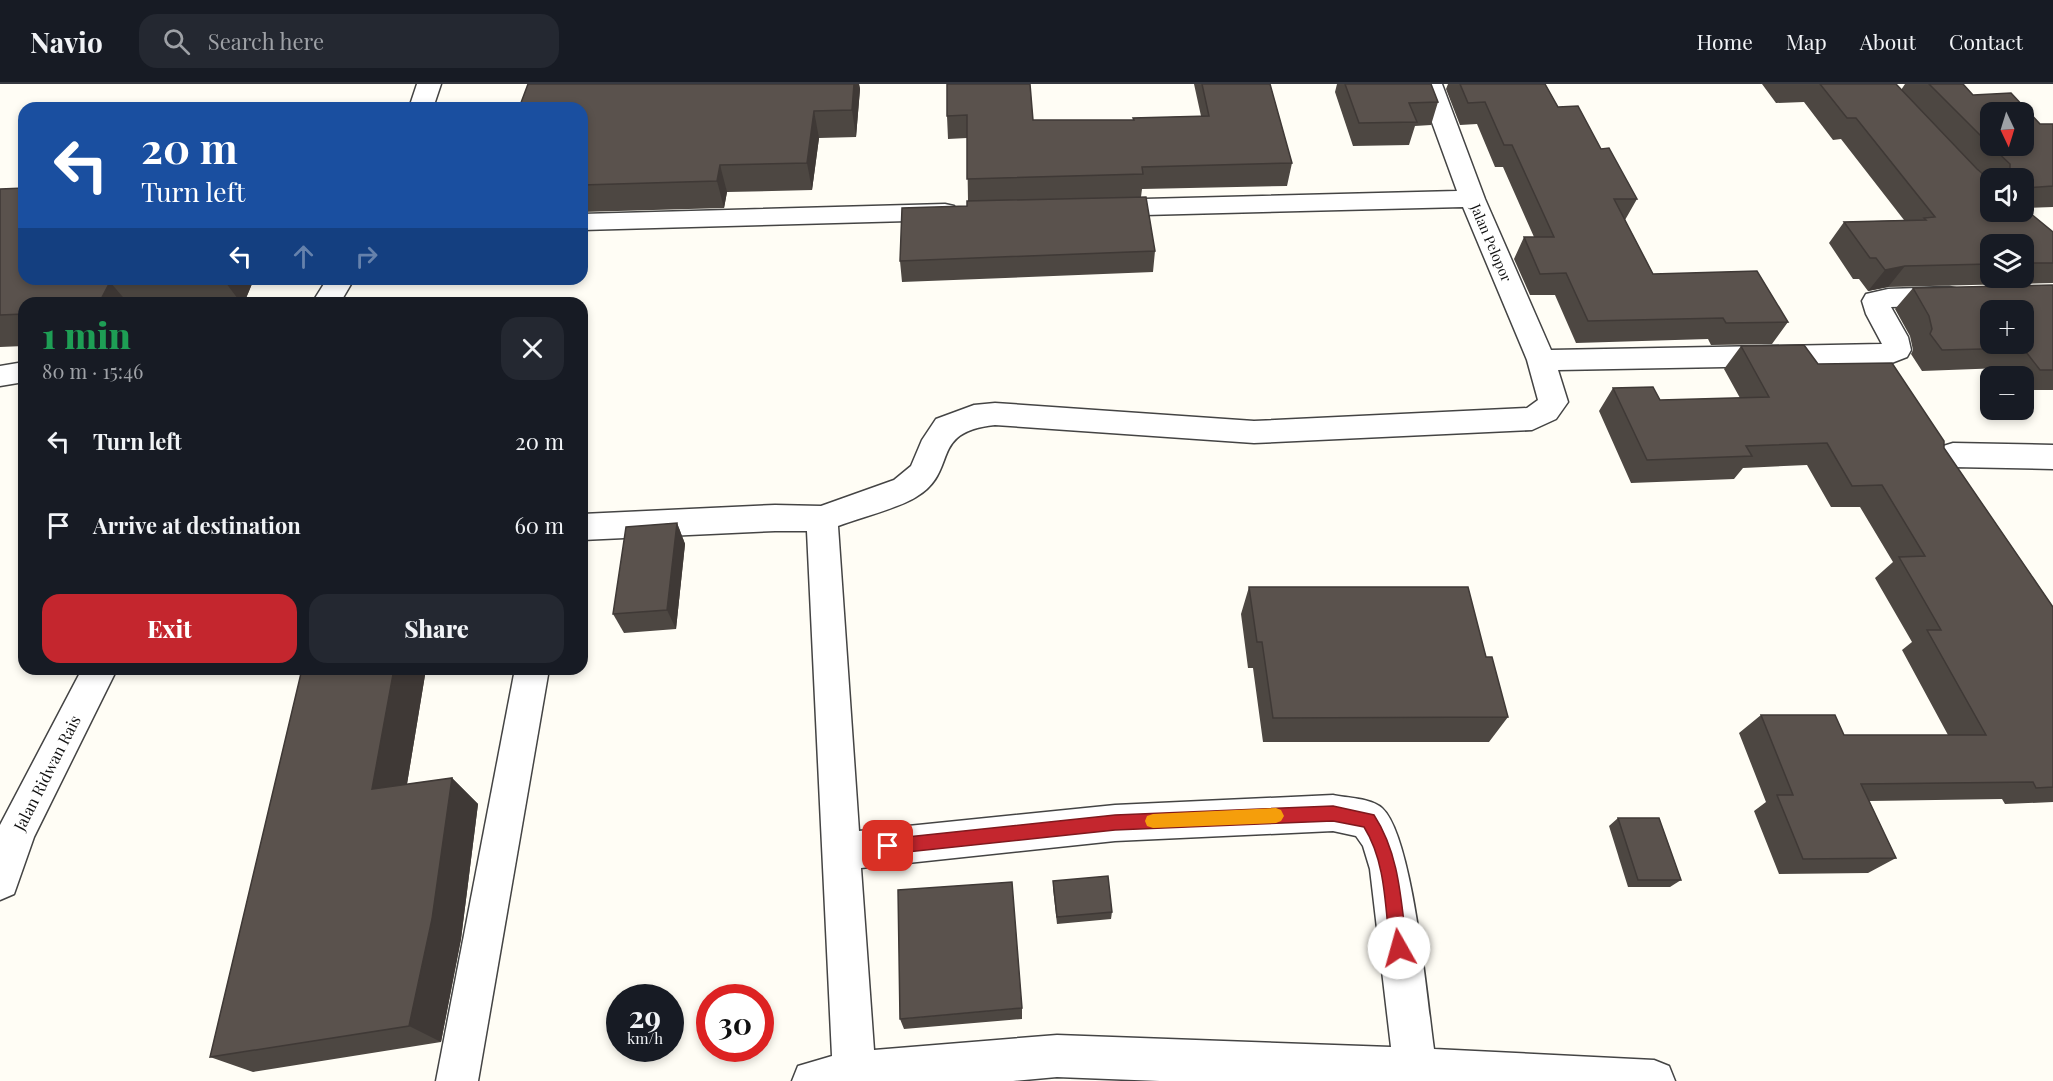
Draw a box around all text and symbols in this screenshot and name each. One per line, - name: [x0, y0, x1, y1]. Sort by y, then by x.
- search box: [139, 14, 559, 68]
- text: Navio: [30, 23, 103, 60]
- icon: search: [160, 25, 193, 58]
- text: Search here: [208, 26, 324, 56]
- text: Home: [1697, 27, 1753, 55]
- text: Map: [1786, 27, 1827, 55]
- text: About: [1860, 27, 1916, 55]
- text: Contact: [1949, 27, 2023, 55]
- north arrow: [1980, 102, 2034, 156]
- map controls: [1980, 102, 2034, 420]
- text: 20 m: [141, 119, 238, 175]
- icon: left: [42, 126, 120, 204]
- button: sound: [1980, 168, 2034, 222]
- text: Turn left: [141, 173, 245, 209]
- street label: Jalan Pelopor: [1466, 200, 1517, 285]
- button: layers: [1980, 234, 2034, 288]
- icon: left: [224, 240, 257, 273]
- icon: ahead: [287, 240, 320, 273]
- icon: right: [350, 240, 383, 273]
- button: +: [1980, 300, 2034, 354]
- text: 1 min: [42, 310, 131, 358]
- button: close: [501, 317, 564, 380]
- text: 80 m · 15:46: [42, 357, 143, 384]
- button: −: [1980, 366, 2034, 420]
- icon: left: [42, 425, 75, 458]
- text: Turn left: [93, 426, 182, 456]
- text: 20 m: [515, 426, 564, 456]
- icon: arrive: [42, 509, 75, 542]
- text: Arrive at destination: [93, 510, 301, 540]
- text: 60 m: [514, 510, 564, 540]
- button: Exit: [42, 594, 297, 663]
- button: Share: [309, 594, 564, 663]
- street label: Jalan Ridwan Rais: [8, 711, 85, 835]
- pin: [862, 820, 913, 871]
- icon: arrive: [871, 829, 904, 862]
- position arrow: [1367, 916, 1431, 980]
- speed limit sign: 30: [696, 984, 774, 1062]
- text: 29: [629, 996, 661, 1036]
- text: km/h: [627, 1028, 663, 1048]

